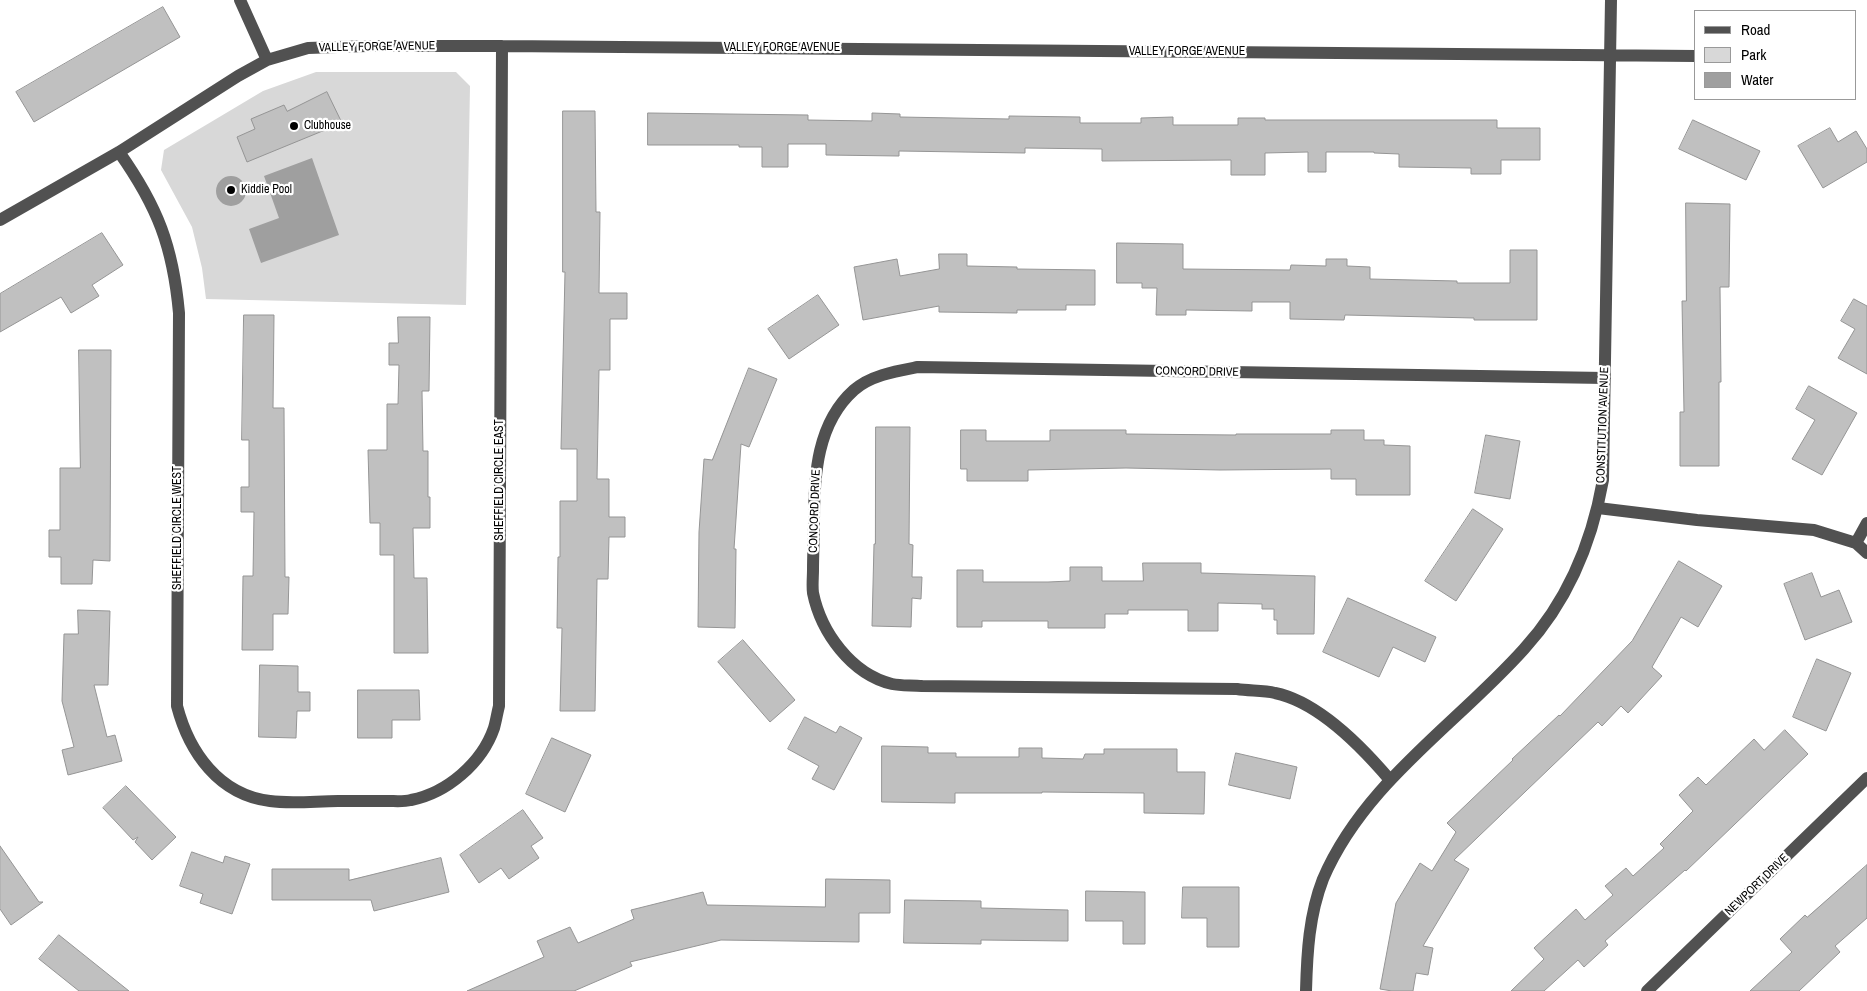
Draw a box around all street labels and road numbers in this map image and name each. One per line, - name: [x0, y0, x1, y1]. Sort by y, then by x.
- street label: VALLEY FORGE AVENUE: [319, 39, 435, 55]
- street label: VALLEY FORGE AVENUE: [724, 41, 840, 55]
- street label: VALLEY FORGE AVENUE: [1129, 45, 1245, 59]
- street label: CONCORD DRIVE: [1155, 364, 1239, 380]
- street label: CONSTITUTION AVENUE: [1594, 367, 1612, 483]
- street label: SHEFFIELD CIRCLE EAST: [493, 419, 507, 541]
- street label: SHEFFIELD CIRCLE WEST: [171, 466, 185, 590]
- street label: CONCORD DRIVE: [806, 469, 824, 553]
- street label: NEWPORT DRIVE: [1722, 851, 1792, 919]

